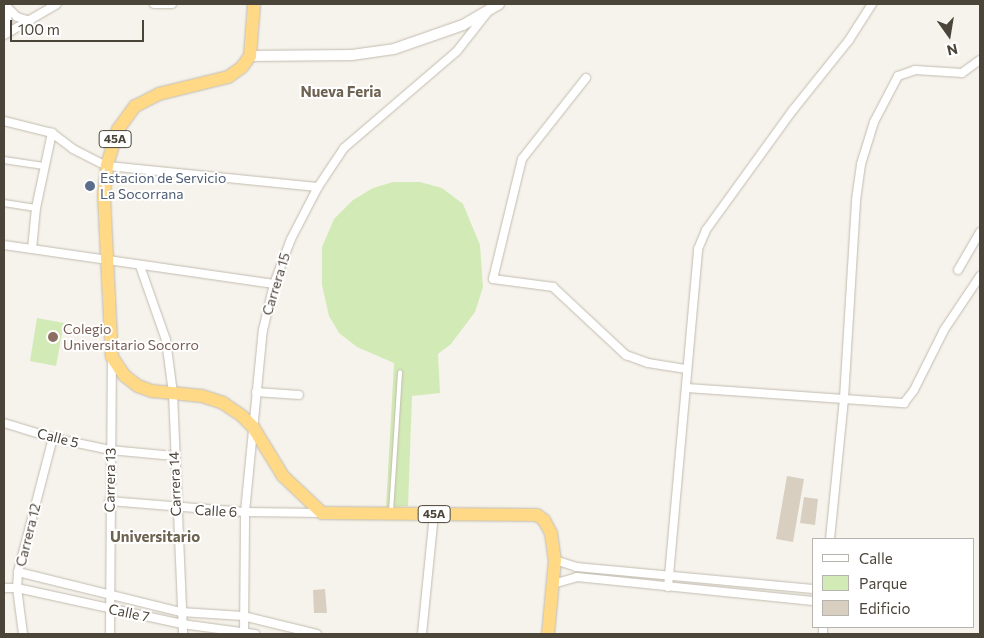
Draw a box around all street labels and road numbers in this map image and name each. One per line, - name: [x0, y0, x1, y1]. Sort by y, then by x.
- road number: 45A: [98, 130, 132, 148]
- street label: Carrera 15: [259, 251, 293, 317]
- street label: Calle 5: [36, 425, 80, 451]
- street label: Carrera 13: [101, 448, 119, 512]
- street label: Carrera 14: [165, 451, 185, 517]
- street label: Calle 6: [194, 501, 238, 521]
- street label: Carrera 12: [12, 502, 44, 568]
- road number: 45A: [416, 504, 452, 524]
- street label: Calle 7: [107, 600, 151, 626]

